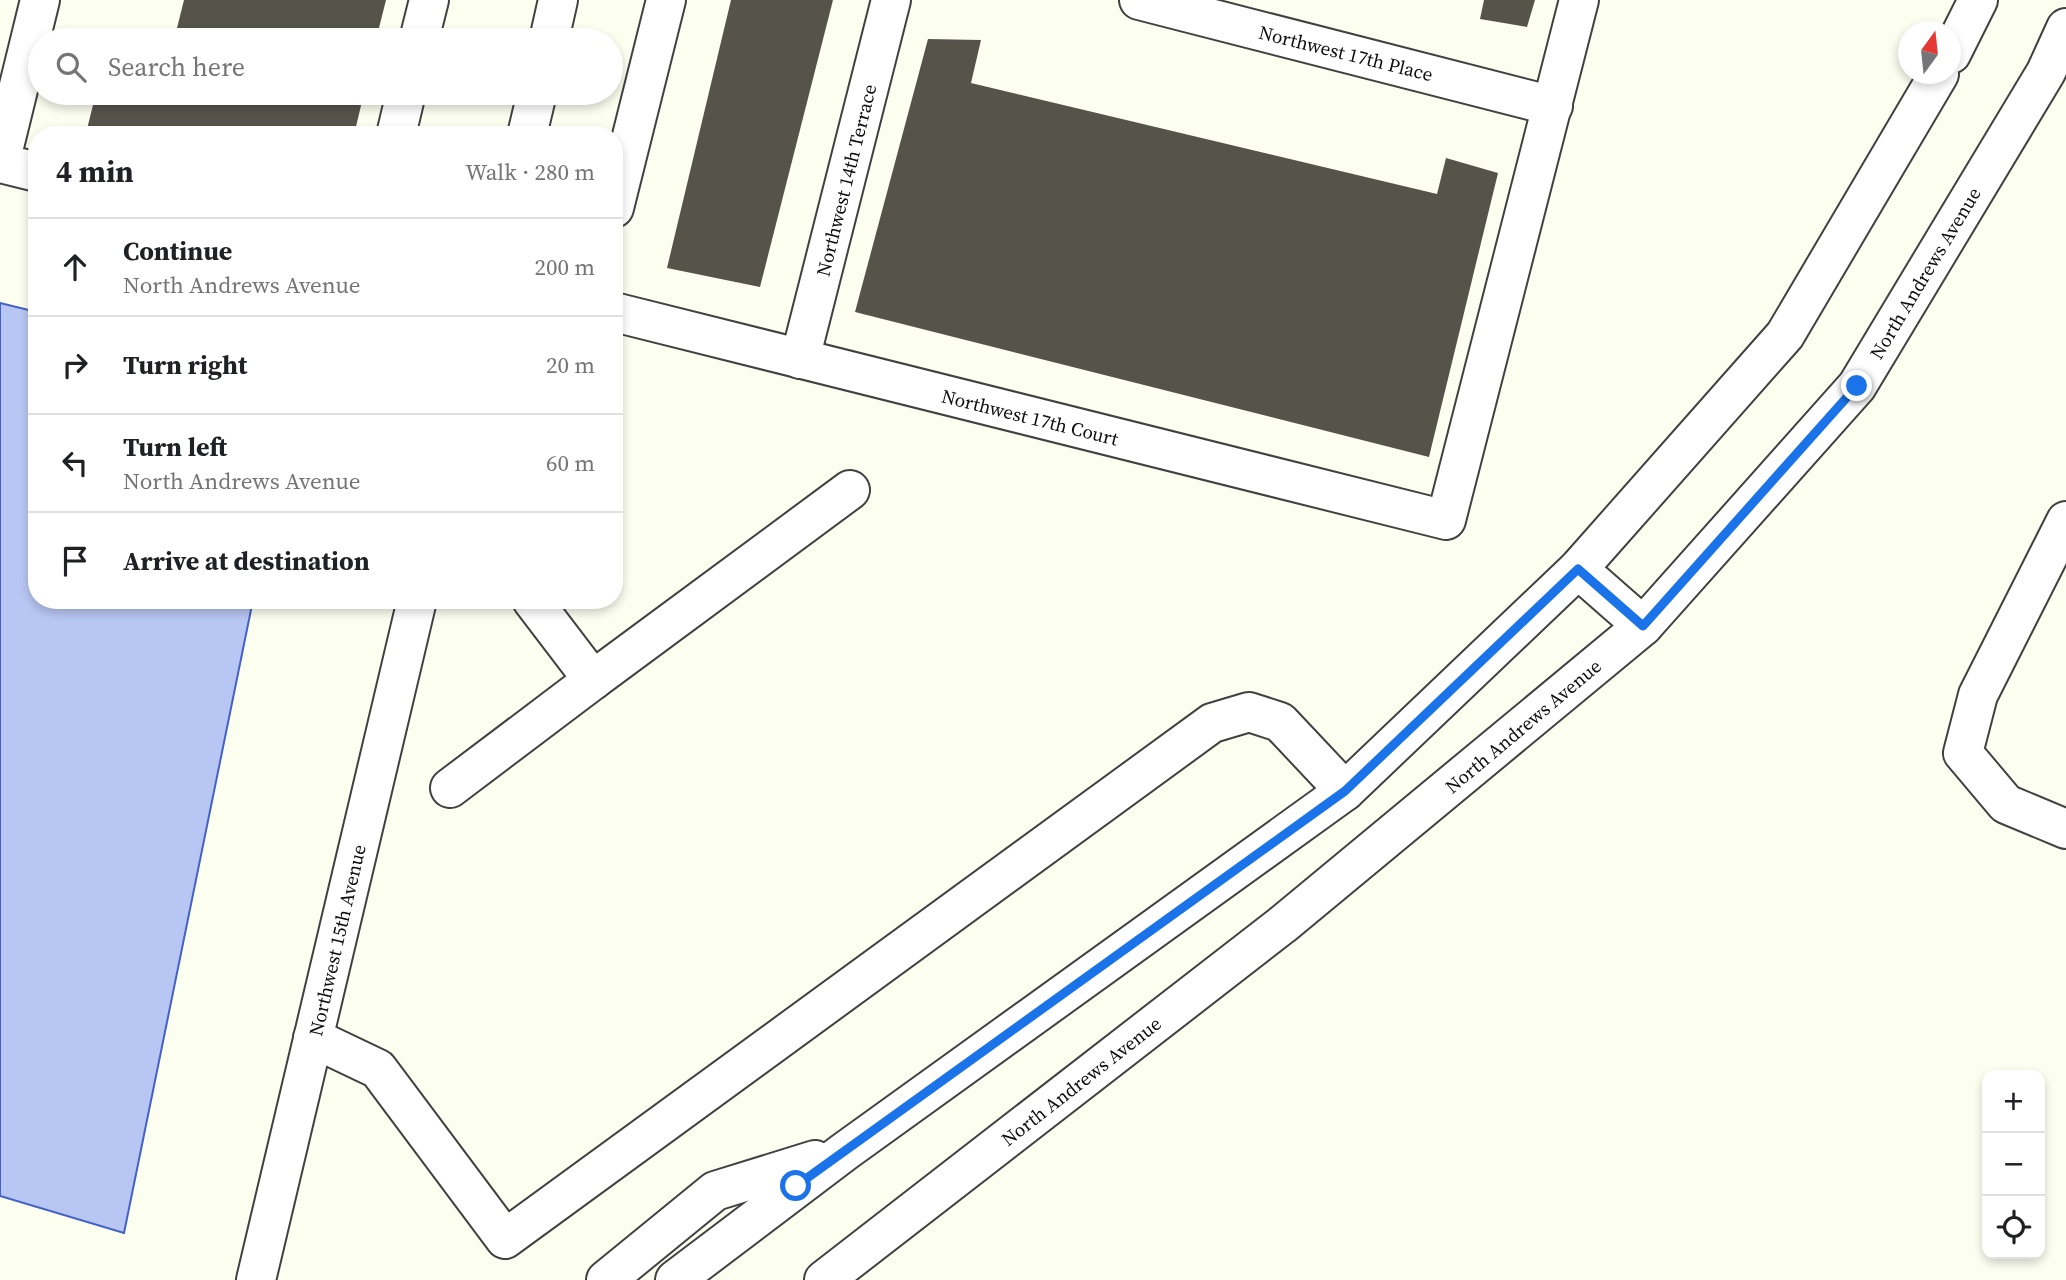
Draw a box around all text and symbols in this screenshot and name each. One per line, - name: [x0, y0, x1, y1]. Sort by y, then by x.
- street label: Northwest 17th Place: [1256, 19, 1436, 87]
- north arrow: [1898, 21, 1961, 84]
- search box: [28, 28, 623, 105]
- icon: search: [52, 48, 90, 86]
- text: Search here: [108, 49, 245, 85]
- street label: Northwest 14th Terrace: [810, 81, 882, 279]
- text: 4 min: [56, 151, 134, 192]
- text: Walk · 280 m: [465, 156, 595, 188]
- street label: North Andrews Avenue: [1863, 182, 1987, 364]
- text: Continue: [123, 233, 232, 269]
- icon: ahead: [56, 248, 94, 286]
- text: 200 m: [534, 251, 595, 283]
- text: North Andrews Avenue: [123, 269, 361, 301]
- icon: right: [56, 346, 94, 384]
- text: Turn right: [123, 347, 247, 383]
- text: 20 m: [546, 349, 595, 381]
- route end: [1841, 370, 1872, 401]
- street label: Northwest 17th Court: [939, 382, 1122, 452]
- text: Turn left: [123, 429, 227, 465]
- icon: left: [56, 444, 94, 482]
- text: 60 m: [546, 447, 595, 479]
- text: North Andrews Avenue: [123, 465, 361, 497]
- icon: arrive: [56, 542, 94, 580]
- text: Arrive at destination: [123, 543, 370, 579]
- street label: North Andrews Avenue: [1439, 653, 1607, 799]
- street label: Northwest 15th Avenue: [302, 842, 372, 1038]
- street label: North Andrews Avenue: [996, 1010, 1166, 1152]
- map controls: [1982, 1070, 2045, 1259]
- button: +: [1982, 1070, 2045, 1133]
- button: −: [1982, 1133, 2045, 1196]
- route start: [780, 1170, 811, 1201]
- button: locate: [1982, 1196, 2045, 1259]

